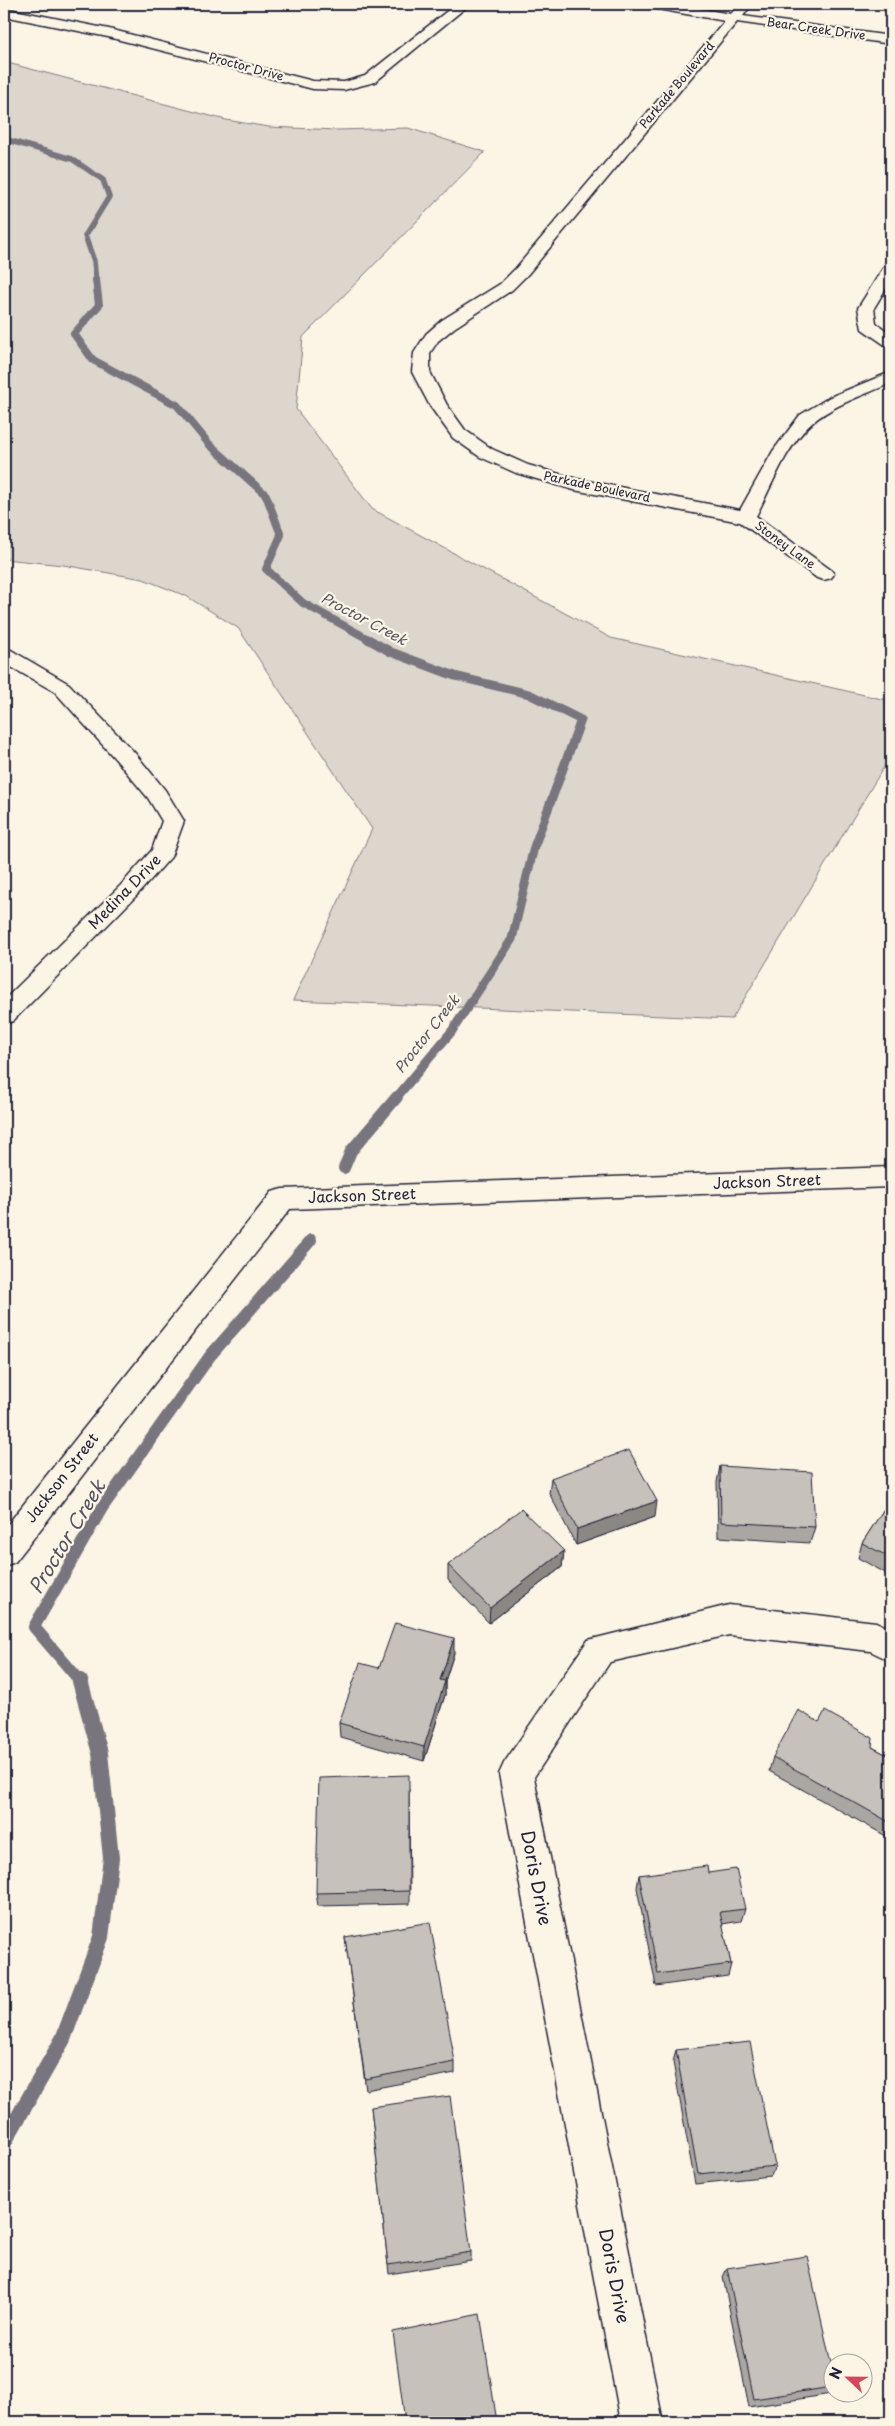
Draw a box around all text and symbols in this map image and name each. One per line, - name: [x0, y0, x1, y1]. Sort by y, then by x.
- street label: Bear Creek Drive: [766, 12, 867, 44]
- street label: Parkade Boulevard: [634, 37, 718, 132]
- street label: Proctor Drive: [207, 47, 286, 85]
- street label: Parkade Boulevard: [542, 466, 653, 506]
- street label: Stoney Lane: [752, 516, 820, 573]
- water label: Proctor Creek: [317, 587, 412, 651]
- street label: Medina Drive: [82, 848, 166, 934]
- water label: Proctor Creek: [389, 989, 465, 1078]
- street label: Jackson Street: [713, 1167, 821, 1194]
- street label: Jackson Street: [308, 1181, 416, 1208]
- street label: Jackson Street: [18, 1427, 103, 1527]
- water label: Proctor Creek: [21, 1473, 112, 1599]
- street label: Doris Drive: [515, 1828, 560, 1928]
- street label: Doris Drive: [593, 2226, 638, 2326]
- north arrow: [822, 2354, 872, 2404]
- text: N: [824, 2364, 847, 2382]

